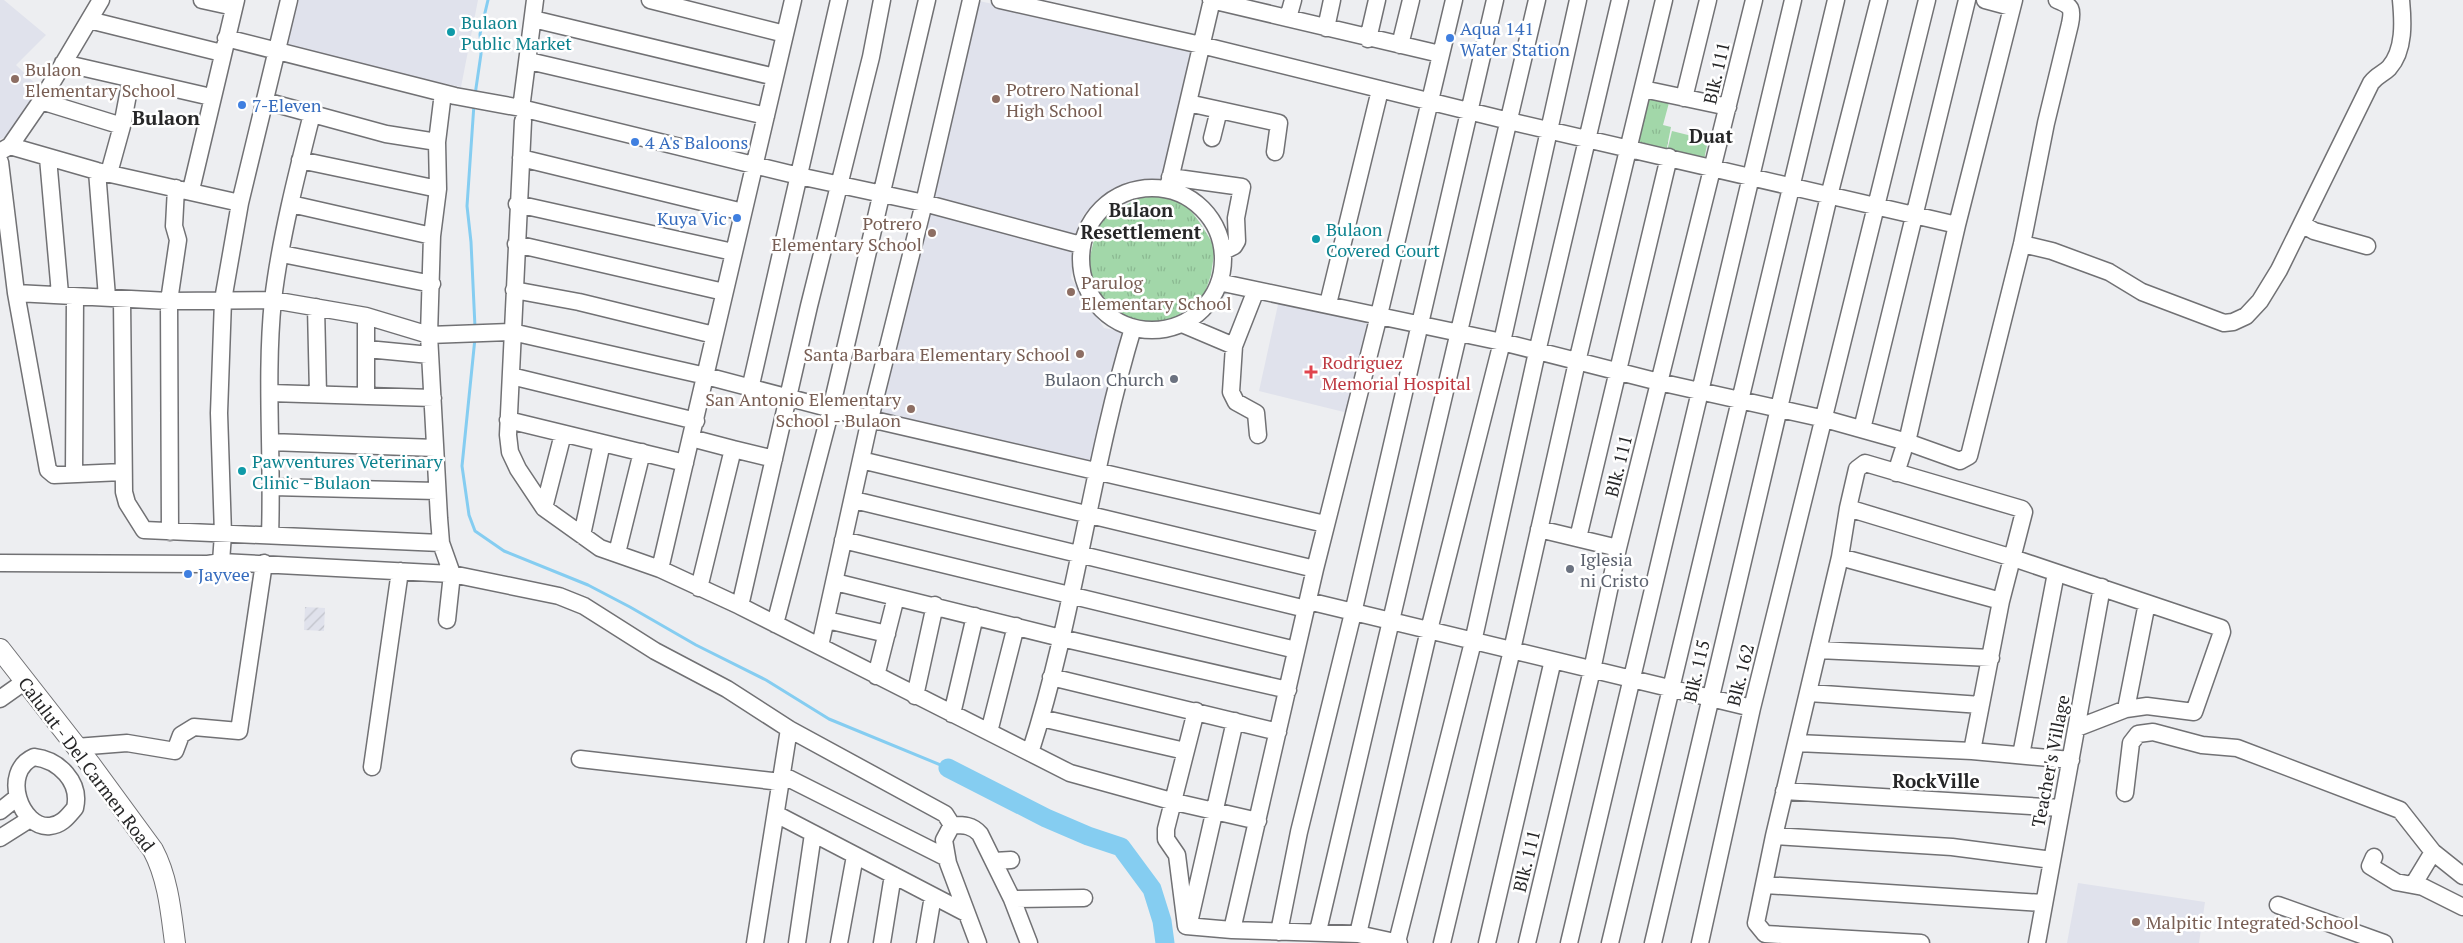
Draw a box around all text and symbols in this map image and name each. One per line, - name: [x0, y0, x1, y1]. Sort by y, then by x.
- place label: Bulaon Public Market: [461, 10, 572, 55]
- place label: Aqua 141 Water Station: [1460, 16, 1570, 61]
- marker: Bulaon Public Market: [445, 26, 457, 38]
- marker: Aqua 141 Water Station: [1444, 32, 1456, 44]
- street label: Blk. 111: [1697, 39, 1735, 107]
- place label: Bulaon Elementary School: [25, 57, 176, 102]
- marker: Bulaon Elementary School: [9, 73, 21, 85]
- place label: Potrero National High School: [1006, 77, 1139, 122]
- place label: 7-Eleven: [252, 93, 322, 117]
- marker: Potrero National High School: [990, 93, 1002, 105]
- marker: 7-Eleven: [236, 99, 248, 111]
- district label: Bulaon: [132, 104, 200, 131]
- district label: Duat: [1689, 123, 1733, 148]
- place label: 4 A's Baloons: [645, 130, 748, 154]
- marker: 4 A's Baloons: [629, 136, 641, 148]
- district label: Bulaon Resettlement: [1081, 197, 1202, 244]
- place label: Kuya Vic: [657, 206, 727, 230]
- place label: Potrero Elementary School: [771, 211, 922, 256]
- marker: Kuya Vic: [731, 212, 743, 224]
- place label: Bulaon Covered Court: [1326, 217, 1440, 262]
- marker: Potrero Elementary School: [926, 227, 938, 239]
- marker: Bulaon Covered Court: [1310, 233, 1322, 245]
- place label: Parulog Elementary School: [1081, 270, 1232, 315]
- marker: Parulog Elementary School: [1065, 286, 1077, 298]
- place label: Santa Barbara Elementary School: [803, 342, 1070, 366]
- marker: Santa Barbara Elementary School: [1074, 348, 1086, 360]
- place label: Rodriguez Memorial Hospital: [1322, 350, 1471, 395]
- marker: Rodriguez Memorial Hospital: [1304, 365, 1318, 379]
- place label: Bulaon Church: [1045, 367, 1164, 391]
- marker: Bulaon Church: [1168, 373, 1180, 385]
- place label: San Antonio Elementary School - Bulaon: [705, 387, 902, 432]
- marker: San Antonio Elementary School - Bulaon: [905, 403, 917, 415]
- street label: Blk. 111: [1599, 432, 1637, 500]
- place label: Pawventures Veterinary Clinic - Bulaon: [252, 449, 443, 494]
- marker: Pawventures Veterinary Clinic - Bulaon: [236, 465, 248, 477]
- place label: Iglesia ni Cristo: [1580, 547, 1649, 592]
- place label: Jayvee: [198, 562, 250, 586]
- marker: Iglesia ni Cristo: [1564, 563, 1576, 575]
- marker: Jayvee: [182, 568, 194, 580]
- street label: Blk. 115: [1677, 637, 1715, 705]
- street label: Blk. 162: [1721, 641, 1759, 709]
- street label: Calulut - Del Carmen Road: [13, 672, 161, 856]
- street label: Teacher's Village: [2025, 693, 2075, 829]
- district label: RockVille: [1892, 768, 1980, 793]
- street label: Blk. 111: [1507, 827, 1545, 895]
- place label: Malpitic Integrated School: [2146, 910, 2359, 934]
- marker: Malpitic Integrated School: [2130, 916, 2142, 928]

